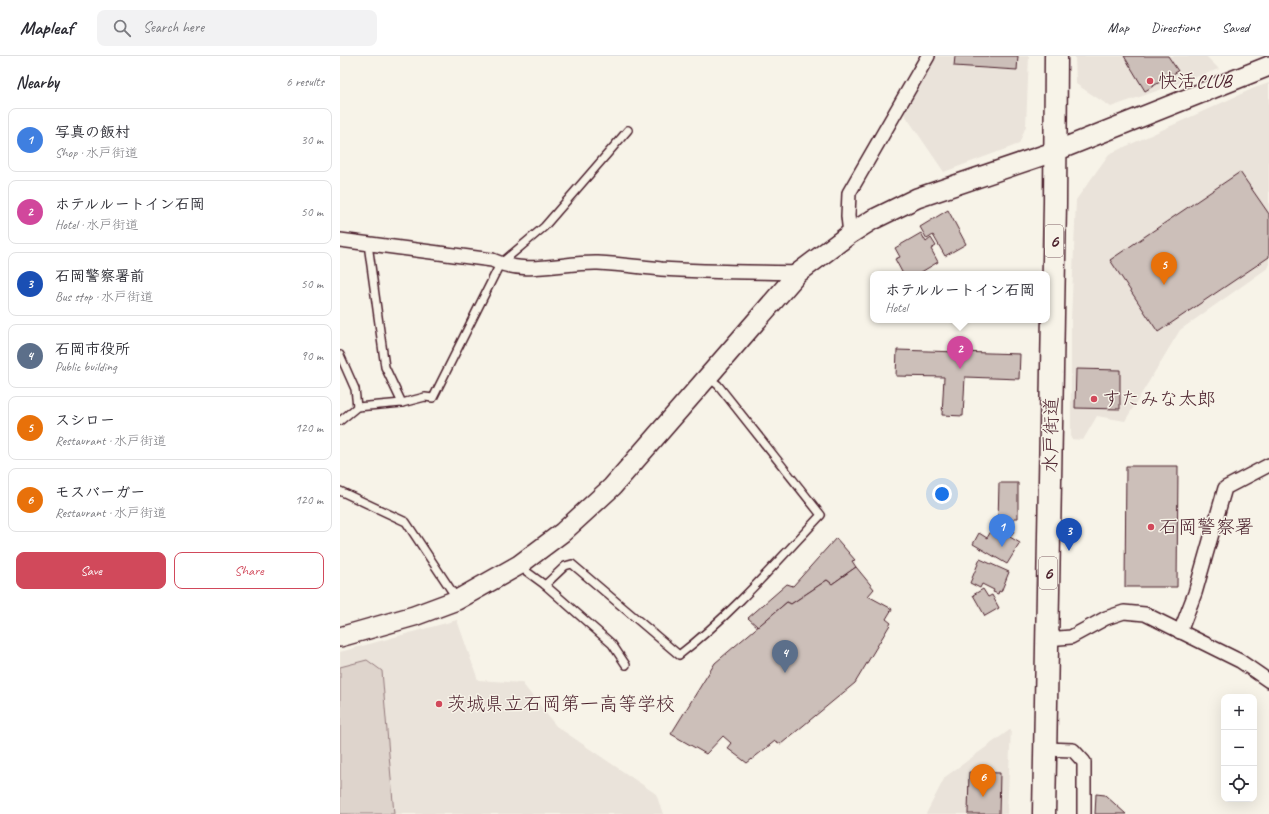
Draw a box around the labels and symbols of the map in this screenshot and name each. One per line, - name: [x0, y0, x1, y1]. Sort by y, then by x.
- place label: 快活CLUB: [1158, 69, 1234, 93]
- marker: 快活CLUB: [1145, 76, 1155, 86]
- road number: 6: [1045, 225, 1063, 257]
- pin: 5: [1151, 252, 1177, 285]
- pin: 2: [947, 336, 973, 369]
- place label: すたみな太郎: [1102, 387, 1216, 411]
- marker: すたみな太郎: [1089, 394, 1099, 404]
- street label: 水戸街道: [1038, 397, 1064, 473]
- your location: [932, 484, 952, 504]
- pin: 1: [989, 514, 1015, 547]
- place label: 石岡警察署: [1159, 515, 1254, 539]
- pin: 3: [1056, 518, 1082, 551]
- marker: 石岡警察署: [1146, 522, 1156, 532]
- road number: 6: [1039, 557, 1057, 589]
- pin: 4: [772, 640, 798, 673]
- place label: 茨城県立石岡第一高等学校: [447, 692, 675, 716]
- marker: 茨城県立石岡第一高等学校: [434, 699, 444, 709]
- pin: 6: [970, 764, 996, 797]

